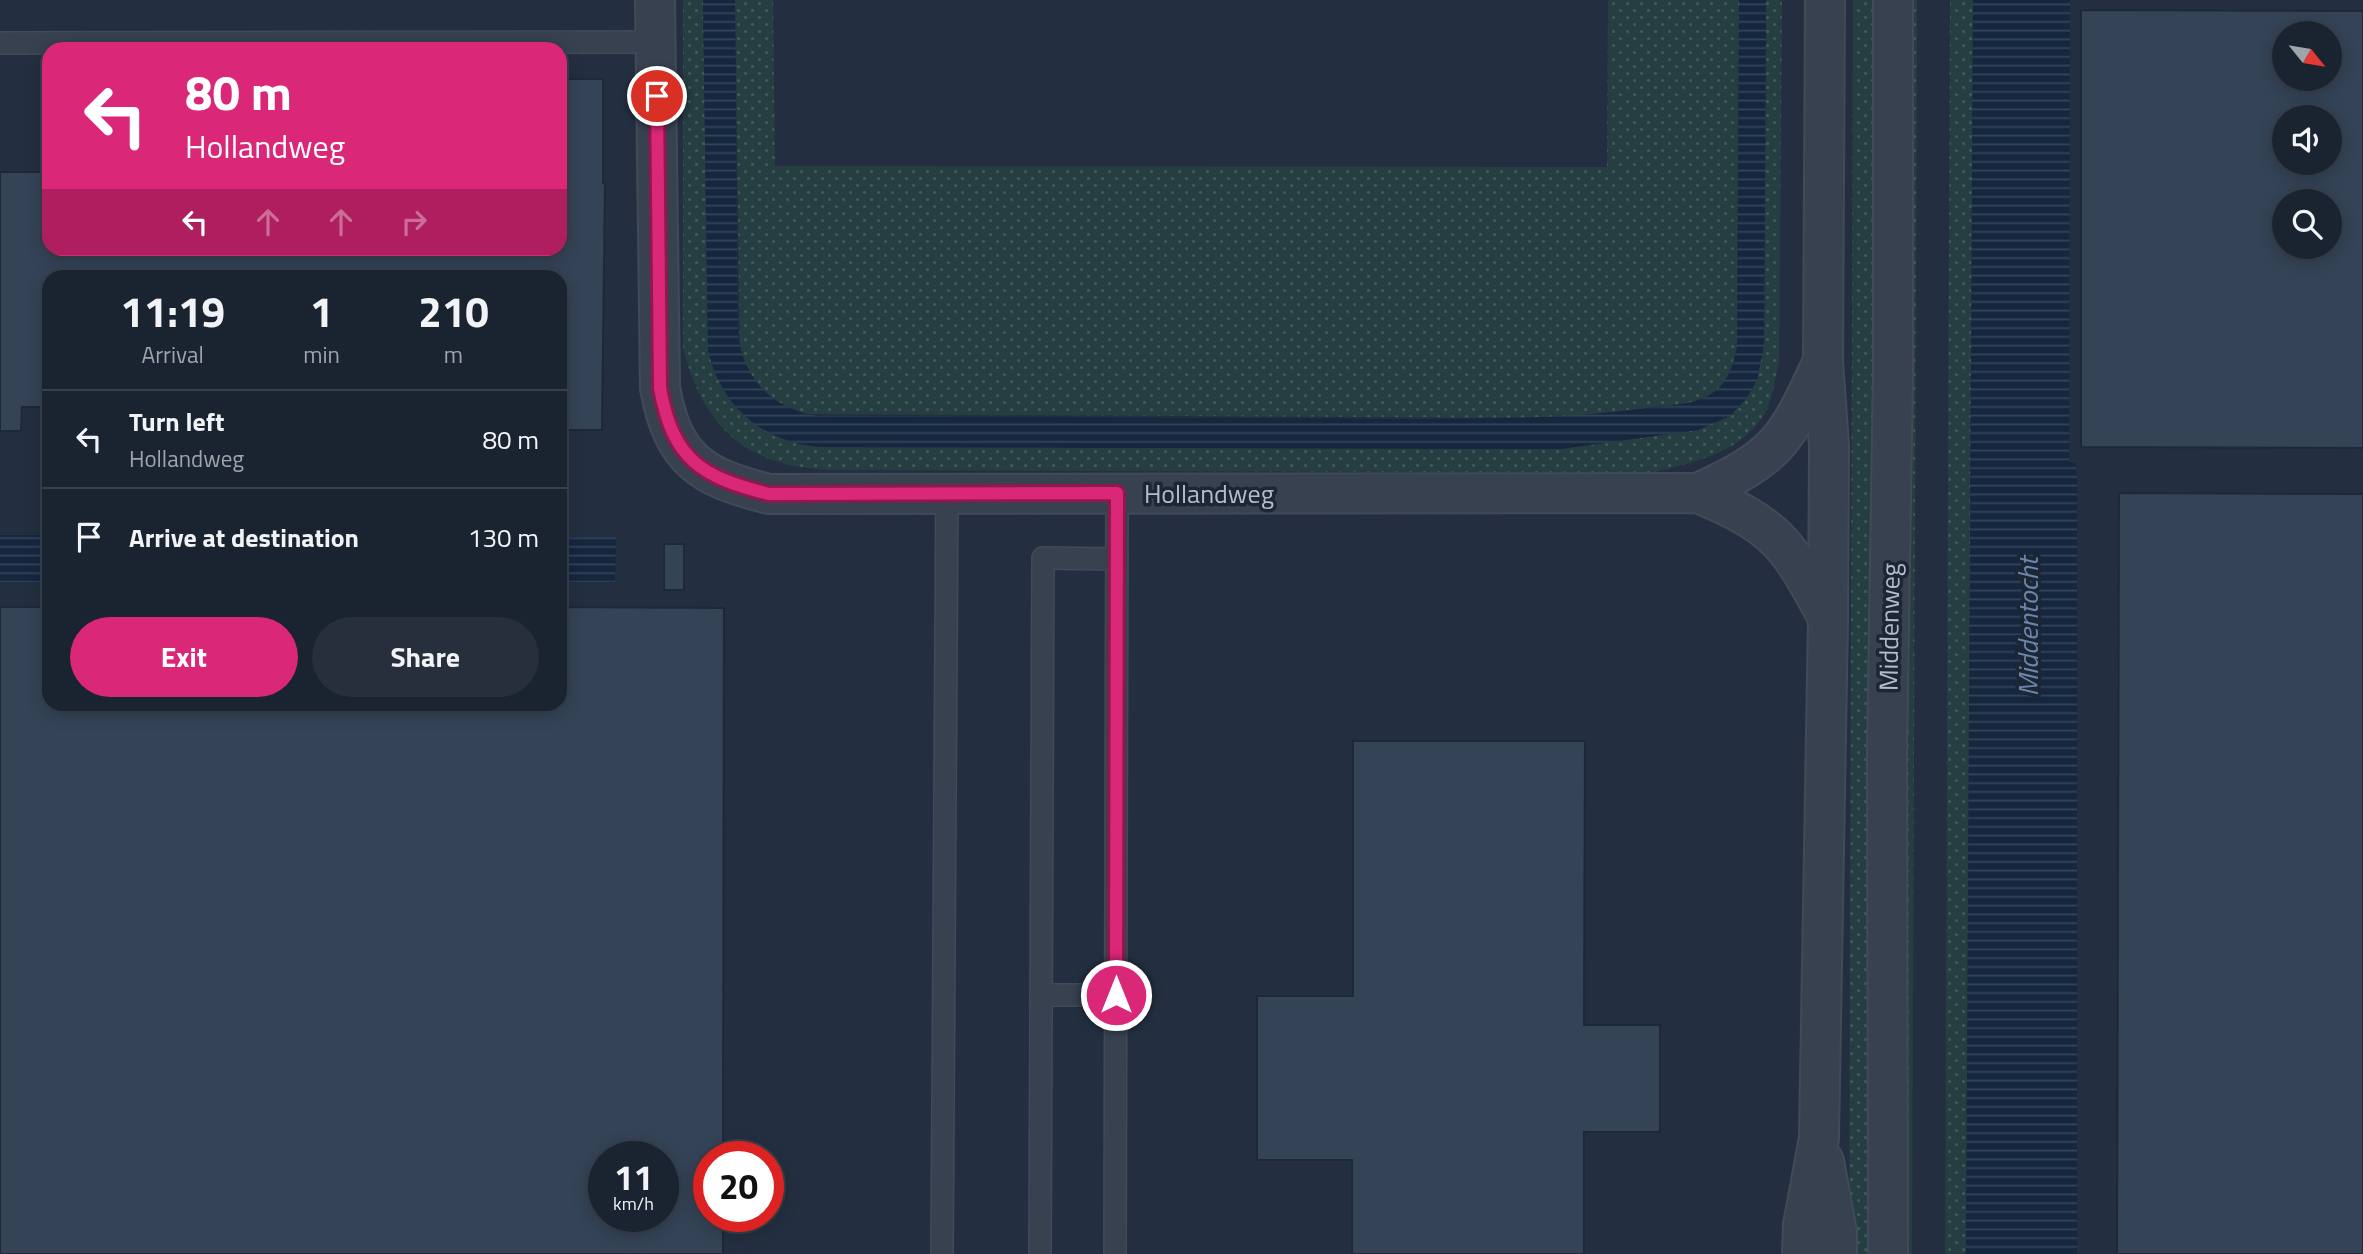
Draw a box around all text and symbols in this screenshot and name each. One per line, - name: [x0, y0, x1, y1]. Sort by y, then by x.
- north arrow: [2272, 21, 2342, 91]
- map controls: [2272, 21, 2342, 259]
- text: 80 m: [185, 54, 292, 129]
- pin: [627, 66, 687, 126]
- icon: left: [70, 70, 161, 161]
- icon: arrive: [638, 77, 676, 115]
- button: sound: [2272, 105, 2342, 175]
- text: Hollandweg: [185, 122, 345, 170]
- button: search: [2272, 189, 2342, 259]
- icon: left: [176, 203, 214, 241]
- icon: ahead: [249, 203, 287, 241]
- icon: ahead: [322, 203, 360, 241]
- icon: right: [395, 203, 433, 241]
- text: 11:19: [120, 279, 225, 343]
- text: 1: [310, 279, 333, 343]
- text: 210: [418, 279, 489, 343]
- text: Arrival: [141, 337, 204, 372]
- text: min: [303, 337, 340, 372]
- text: m: [444, 337, 463, 372]
- text: Turn left: [129, 402, 224, 441]
- icon: left: [70, 420, 108, 458]
- text: 80 m: [482, 420, 539, 459]
- text: Hollandweg: [129, 441, 244, 476]
- street label: Hollandweg: [1144, 474, 1274, 513]
- icon: arrive: [70, 518, 108, 556]
- text: Arrive at destination: [129, 518, 359, 557]
- text: 130 m: [468, 518, 539, 557]
- water label: Middentocht: [2006, 554, 2049, 697]
- street label: Middenweg: [1868, 563, 1910, 691]
- button: Exit: [70, 617, 298, 697]
- button: Share: [312, 617, 539, 697]
- position arrow: [1079, 958, 1153, 1032]
- speed limit sign: 20: [693, 1141, 784, 1232]
- text: 11: [614, 1150, 653, 1204]
- text: km/h: [613, 1190, 654, 1217]

